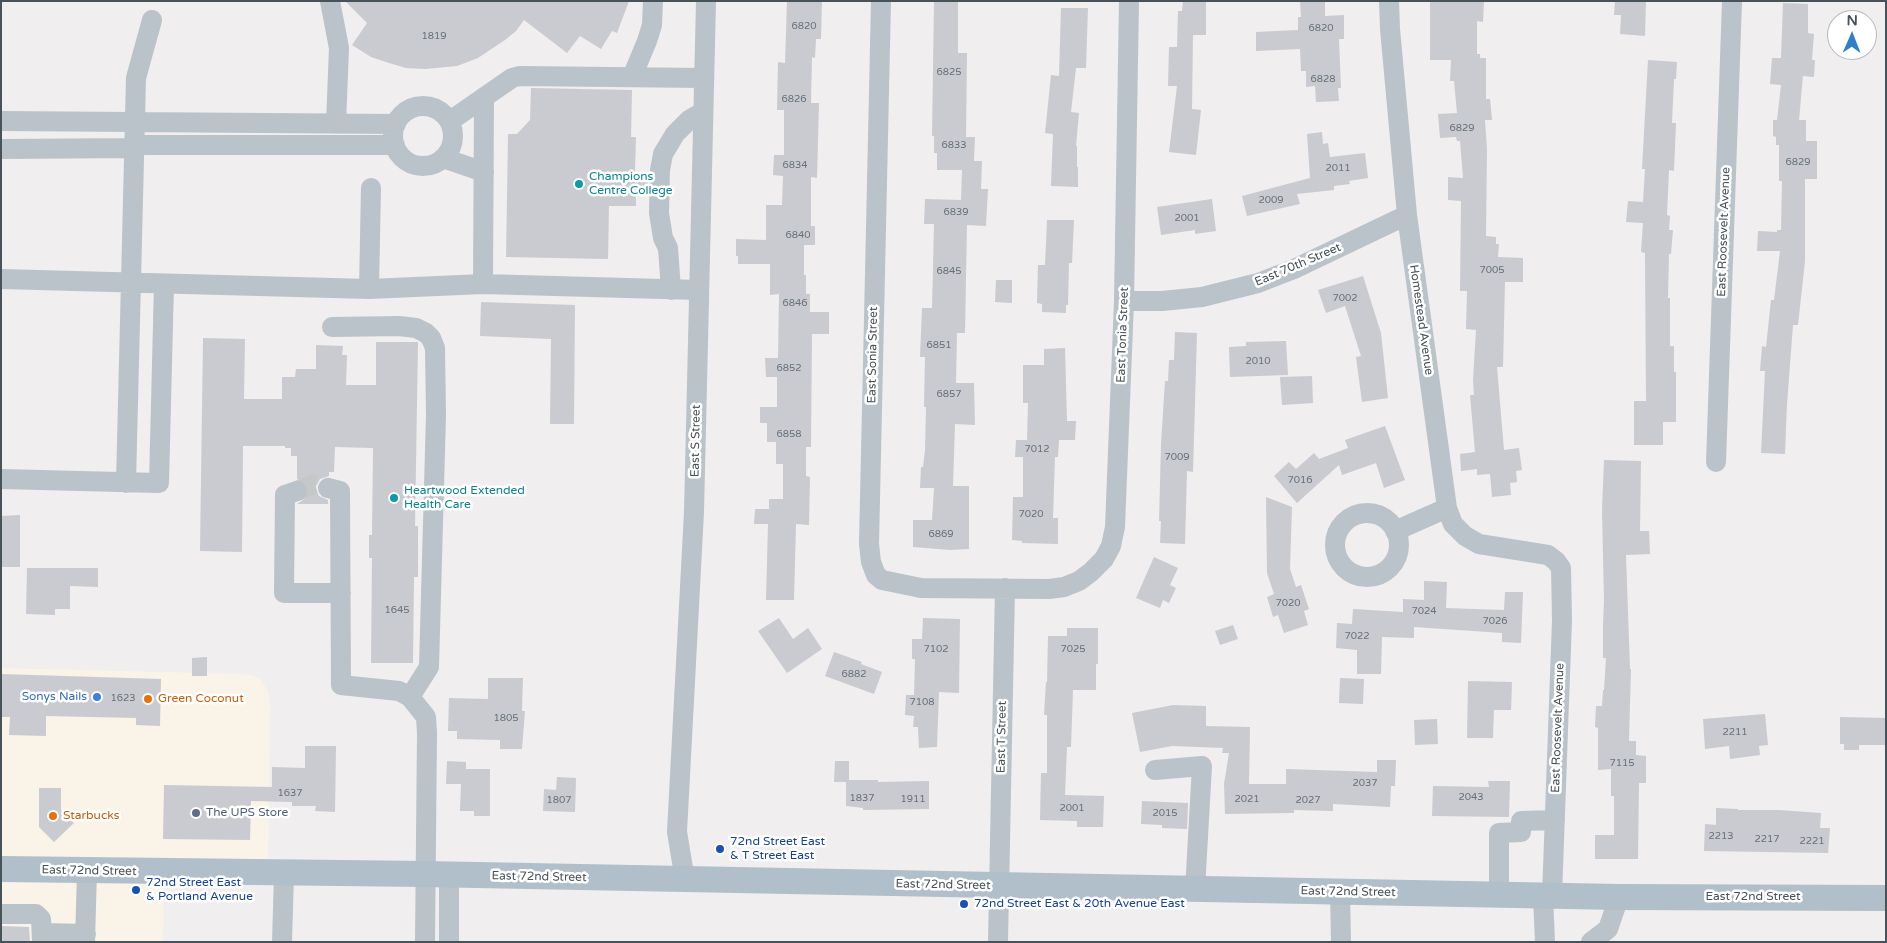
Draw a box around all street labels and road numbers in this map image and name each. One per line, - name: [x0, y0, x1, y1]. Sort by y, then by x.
- street label: East Roosevelt Avenue: [1715, 167, 1733, 297]
- street label: East 70th Street: [1253, 240, 1343, 290]
- street label: Homestead Avenue: [1406, 264, 1436, 376]
- street label: East Tonia Street: [1114, 287, 1132, 383]
- street label: East Sonia Street: [865, 306, 881, 404]
- street label: East S Street: [688, 405, 704, 477]
- street label: East Roosevelt Avenue: [1549, 663, 1567, 793]
- street label: East T Street: [994, 701, 1010, 773]
- street label: East 72nd Street: [41, 863, 137, 879]
- street label: East 72nd Street: [491, 869, 587, 885]
- street label: East 72nd Street: [895, 877, 991, 893]
- street label: East 72nd Street: [1300, 884, 1396, 900]
- street label: East 72nd Street: [1705, 890, 1801, 904]

